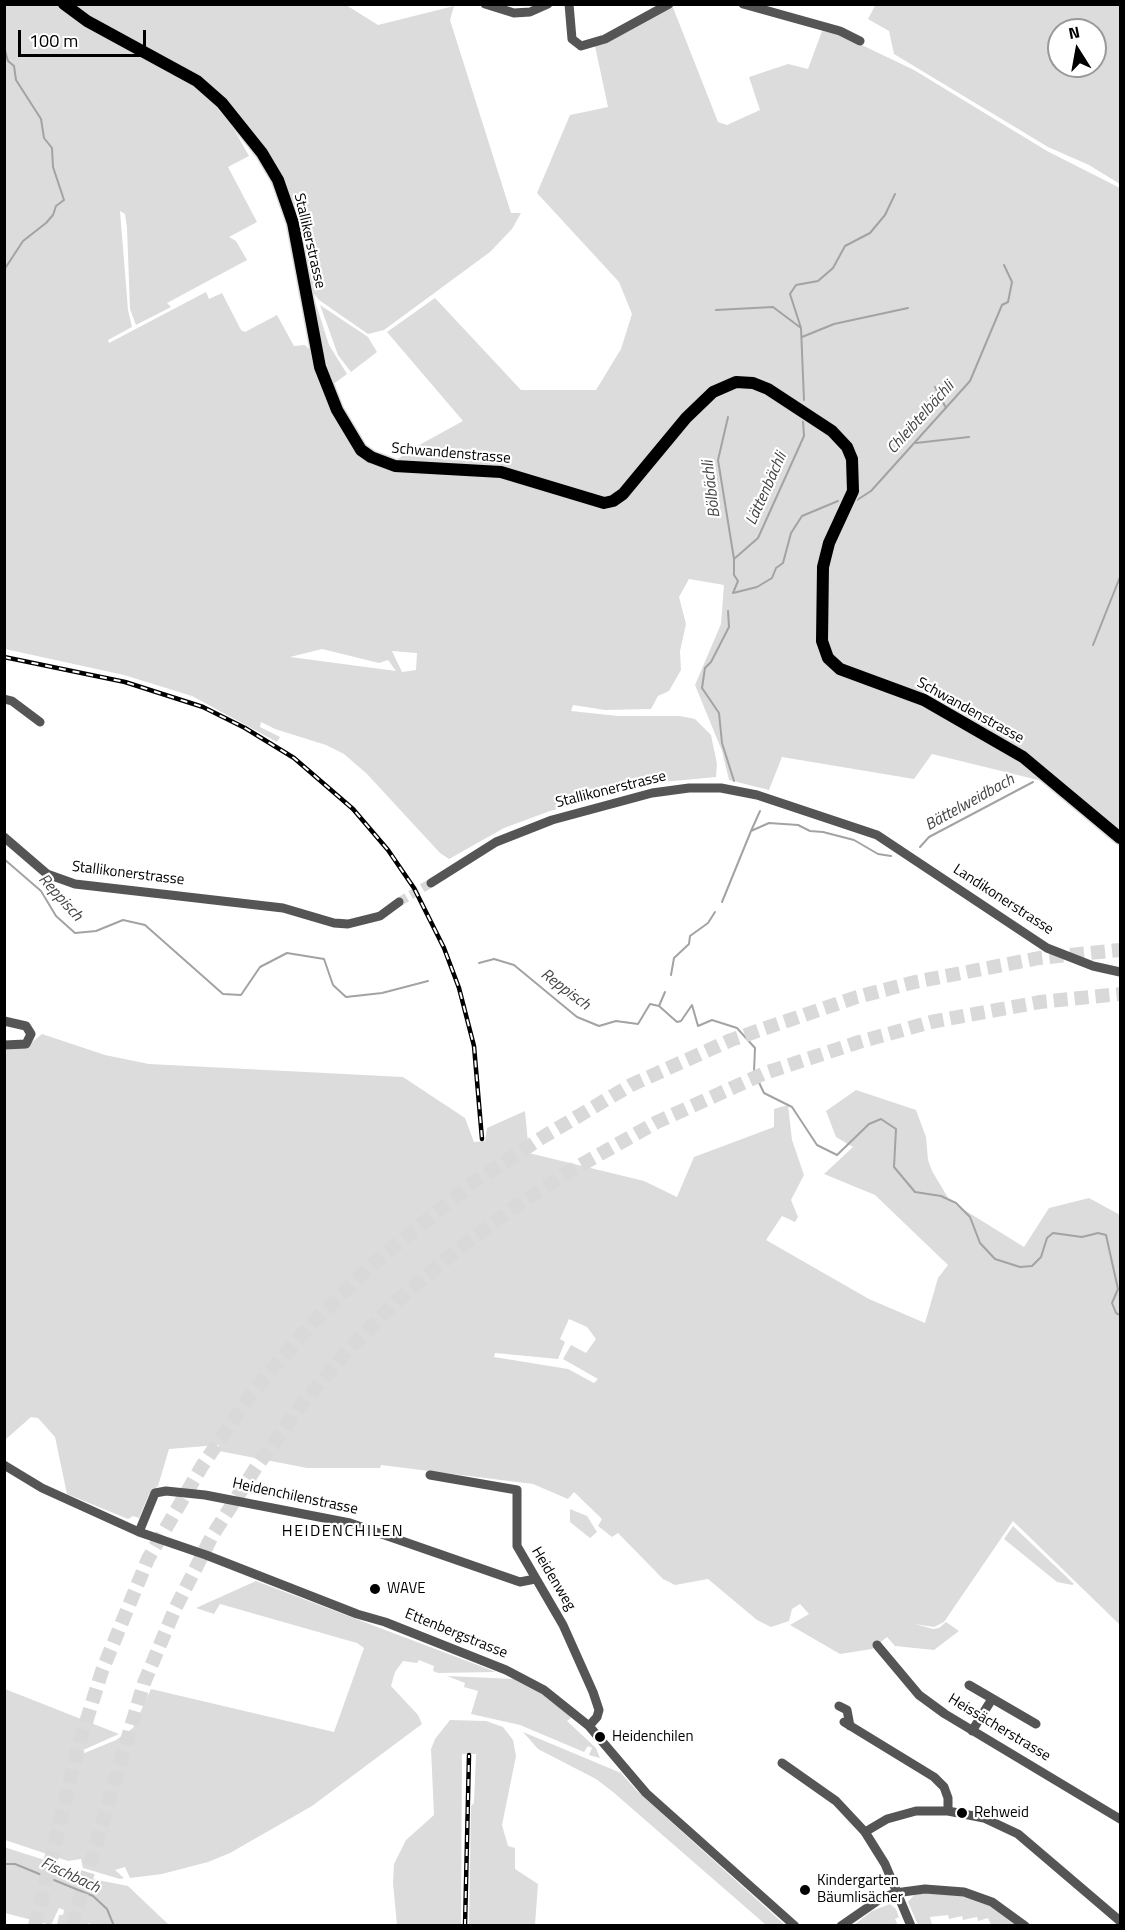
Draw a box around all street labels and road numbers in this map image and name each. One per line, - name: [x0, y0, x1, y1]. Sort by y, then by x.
- street label: Stallikerstrasse: [289, 192, 329, 290]
- street label: Schwandenstrasse: [391, 440, 511, 468]
- street label: Schwandenstrasse: [913, 674, 1027, 748]
- street label: Stallikonerstrasse: [554, 768, 668, 812]
- street label: Stallikonerstrasse: [71, 858, 185, 890]
- street label: Landikonerstrasse: [949, 861, 1057, 939]
- street label: Heidenchilenstrasse: [231, 1475, 359, 1519]
- street label: Heidenweg: [527, 1544, 579, 1614]
- street label: Ettenbergstrasse: [402, 1605, 510, 1663]
- street label: Heissächerstrasse: [945, 1690, 1053, 1766]

